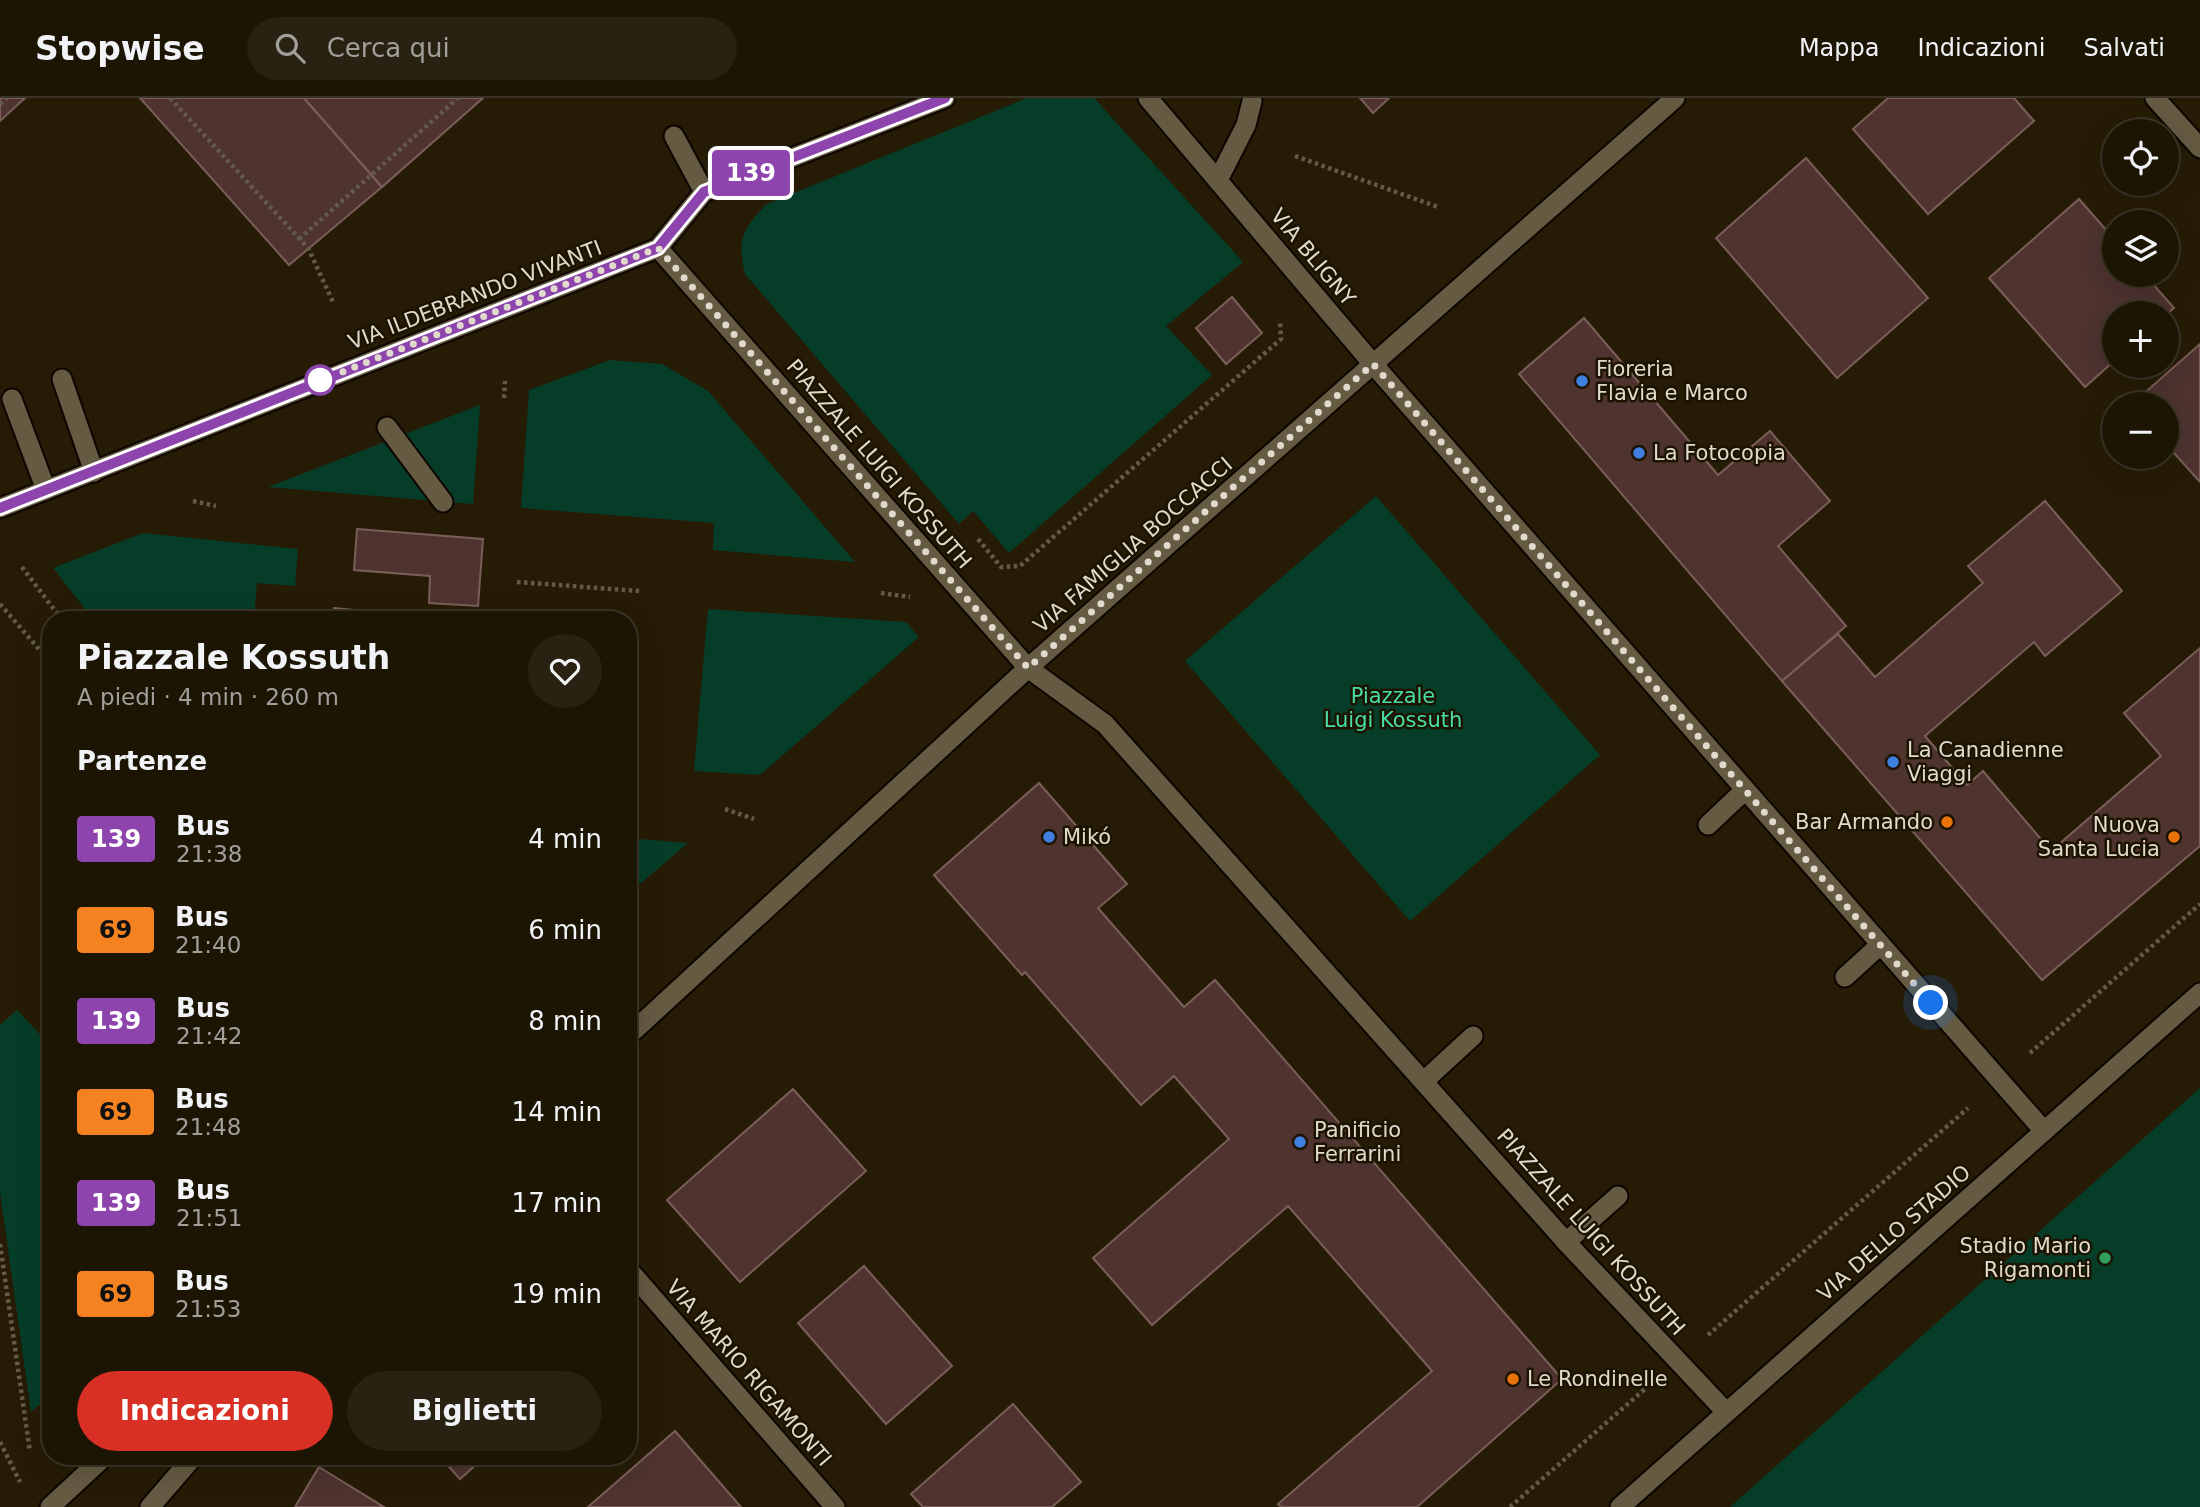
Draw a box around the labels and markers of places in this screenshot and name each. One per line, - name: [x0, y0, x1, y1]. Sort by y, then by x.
- place label: Fioreria Flavia e Marco: [1596, 357, 1748, 405]
- unlabelled marker: [305, 365, 335, 395]
- marker: Fioreria Flavia e Marco: [1574, 373, 1590, 389]
- place label: La Fotocopia: [1653, 441, 1786, 465]
- marker: La Fotocopia: [1631, 445, 1647, 461]
- place label: La Canadienne Viaggi: [1907, 738, 2064, 786]
- marker: La Canadienne Viaggi: [1885, 754, 1901, 770]
- place label: Bar Armando: [1795, 810, 1933, 834]
- place label: Nuova Santa Lucia: [2038, 813, 2160, 861]
- marker: Bar Armando: [1939, 814, 1955, 830]
- place label: Mikó: [1063, 825, 1111, 849]
- marker: Mikó: [1041, 829, 1057, 845]
- marker: Nuova Santa Lucia: [2166, 829, 2182, 845]
- place label: Panificio Ferrarini: [1314, 1118, 1401, 1166]
- marker: Panificio Ferrarini: [1292, 1134, 1308, 1150]
- place label: Stadio Mario Rigamonti: [1960, 1234, 2091, 1282]
- marker: Stadio Mario Rigamonti: [2097, 1250, 2113, 1266]
- place label: Le Rondinelle: [1527, 1367, 1668, 1391]
- marker: Le Rondinelle: [1505, 1371, 1521, 1387]

